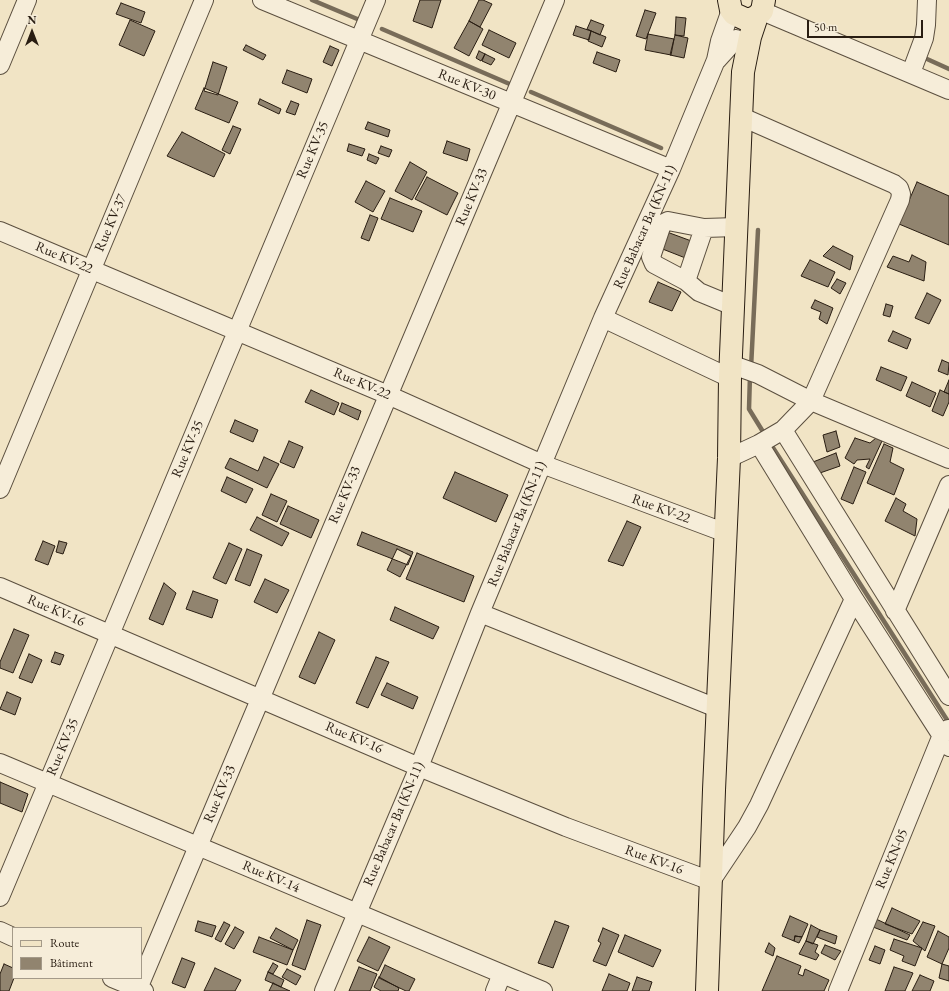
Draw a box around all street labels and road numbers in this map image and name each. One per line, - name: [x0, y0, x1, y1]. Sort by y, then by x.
- street label: Rue KV-30: [436, 66, 498, 104]
- street label: Rue KV-35: [293, 119, 333, 181]
- street label: Rue Babacar Ba (KN-11): [610, 162, 680, 292]
- street label: Rue KV-33: [452, 166, 492, 228]
- street label: Rue KV-37: [91, 192, 131, 254]
- street label: Rue KV-22: [33, 238, 95, 278]
- street label: Rue KV-22: [331, 364, 393, 404]
- street label: Rue KV-35: [168, 418, 208, 480]
- street label: Rue Babacar Ba (KN-11): [484, 459, 550, 589]
- street label: Rue KV-33: [325, 464, 365, 526]
- street label: Rue KV-22: [630, 491, 692, 527]
- street label: Rue KV-16: [25, 591, 87, 631]
- street label: Rue KV-35: [43, 716, 83, 778]
- street label: Rue KV-16: [323, 718, 385, 758]
- street label: Rue Babacar Ba (KN-11): [360, 759, 428, 889]
- street label: Rue KV-33: [200, 763, 240, 825]
- street label: Rue KN-05: [872, 826, 912, 892]
- street label: Rue KV-16: [623, 842, 685, 878]
- street label: Rue KV-14: [240, 857, 302, 897]

